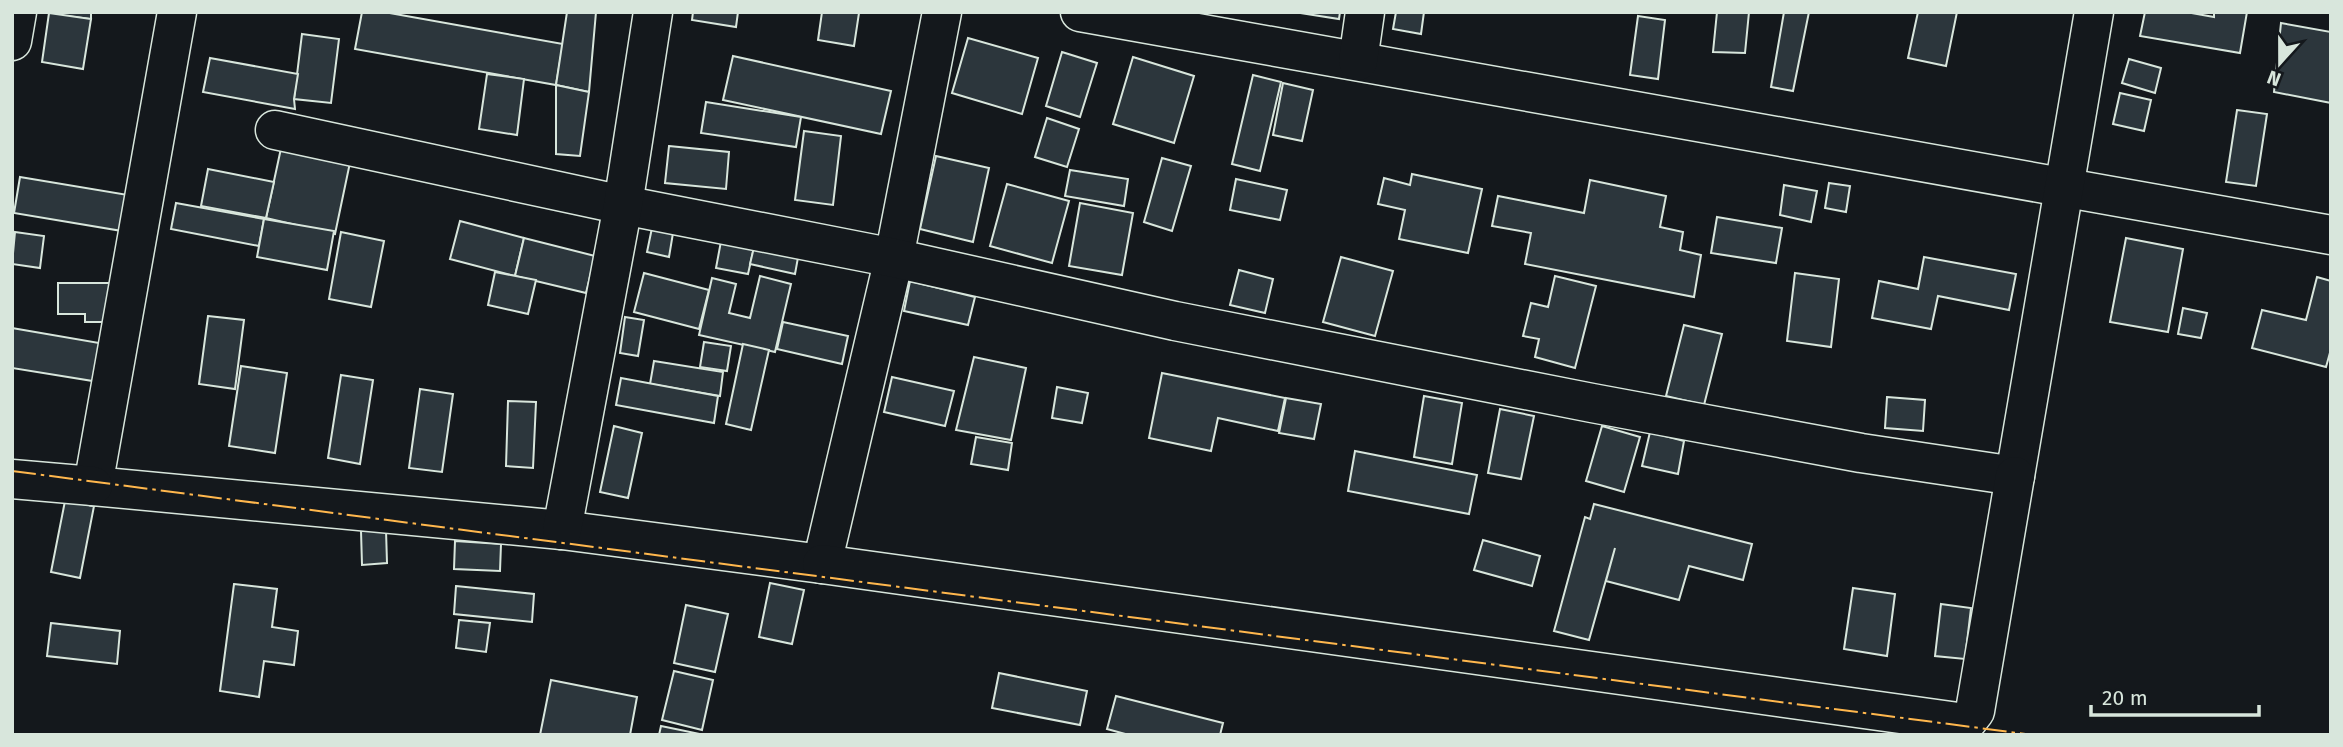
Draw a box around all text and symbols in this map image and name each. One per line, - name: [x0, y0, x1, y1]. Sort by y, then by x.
- north arrow: [2245, 28, 2315, 98]
- text: N: [2264, 65, 2284, 91]
- scale bar: [2091, 674, 2259, 718]
- text: 20 m: [2102, 685, 2148, 711]

